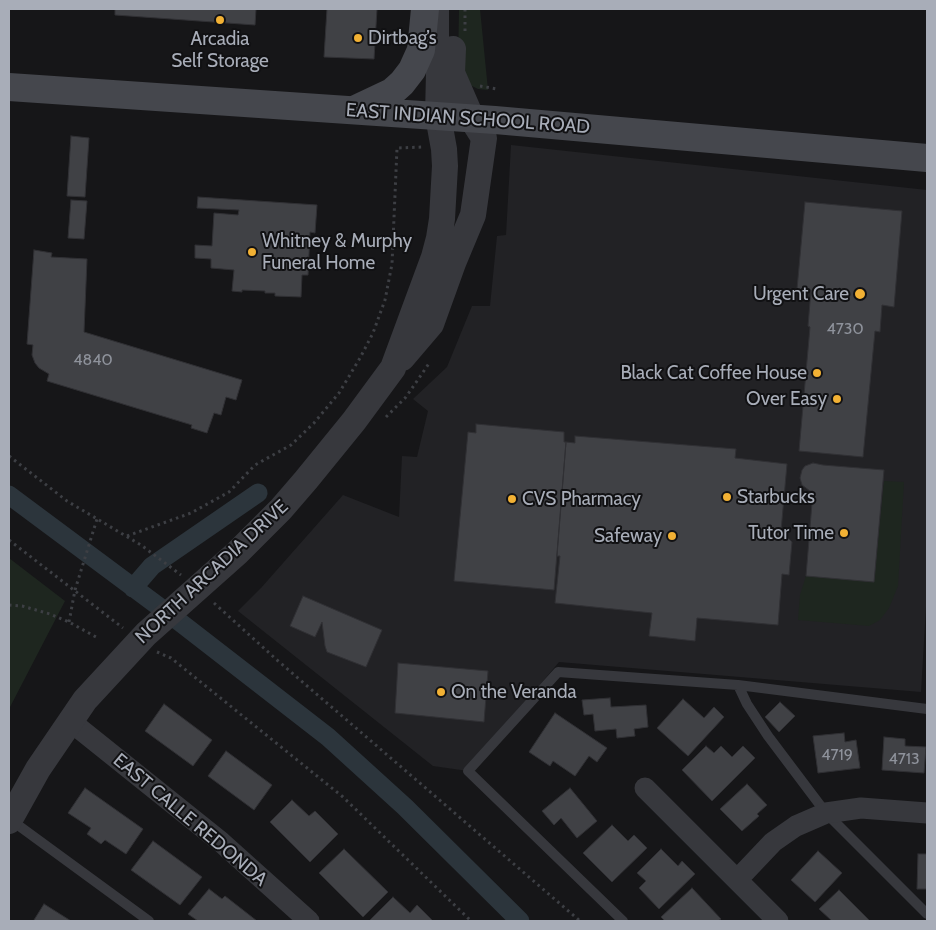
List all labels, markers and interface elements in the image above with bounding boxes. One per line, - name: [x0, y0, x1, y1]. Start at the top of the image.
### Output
- marker: Arcadia Self Storage: [214, 14, 226, 26]
- place label: Dirtbag’s: [368, 27, 437, 49]
- place label: Arcadia Self Storage: [171, 28, 269, 72]
- marker: Dirtbag’s: [352, 32, 364, 44]
- street label: EAST INDIAN SCHOOL ROAD: [345, 99, 591, 139]
- place label: Whitney & Murphy Funeral Home: [262, 230, 412, 274]
- marker: Whitney & Murphy Funeral Home: [246, 246, 258, 258]
- place label: Urgent Care: [753, 283, 849, 305]
- marker: Urgent Care: [853, 287, 867, 301]
- house number: 4730: [826, 319, 864, 339]
- house number: 4840: [73, 350, 113, 370]
- place label: Black Cat Coffee House: [620, 362, 807, 384]
- marker: Black Cat Coffee House: [811, 367, 823, 379]
- place label: Over Easy: [746, 388, 827, 410]
- marker: Over Easy: [831, 393, 843, 405]
- place label: Starbucks: [737, 486, 815, 508]
- place label: CVS Pharmacy: [522, 488, 641, 510]
- marker: Starbucks: [721, 491, 733, 503]
- marker: CVS Pharmacy: [506, 493, 518, 505]
- street label: NORTH ARCADIA DRIVE: [131, 495, 293, 649]
- place label: Tutor Time: [748, 522, 834, 544]
- place label: Safeway: [594, 525, 662, 547]
- marker: Tutor Time: [838, 527, 850, 539]
- marker: Safeway: [666, 530, 678, 542]
- place label: On the Veranda: [451, 681, 577, 703]
- marker: On the Veranda: [435, 686, 447, 698]
- house number: 4719: [821, 745, 853, 765]
- street label: EAST CALLE REDONDA: [108, 749, 272, 891]
- house number: 4713: [888, 749, 920, 769]

